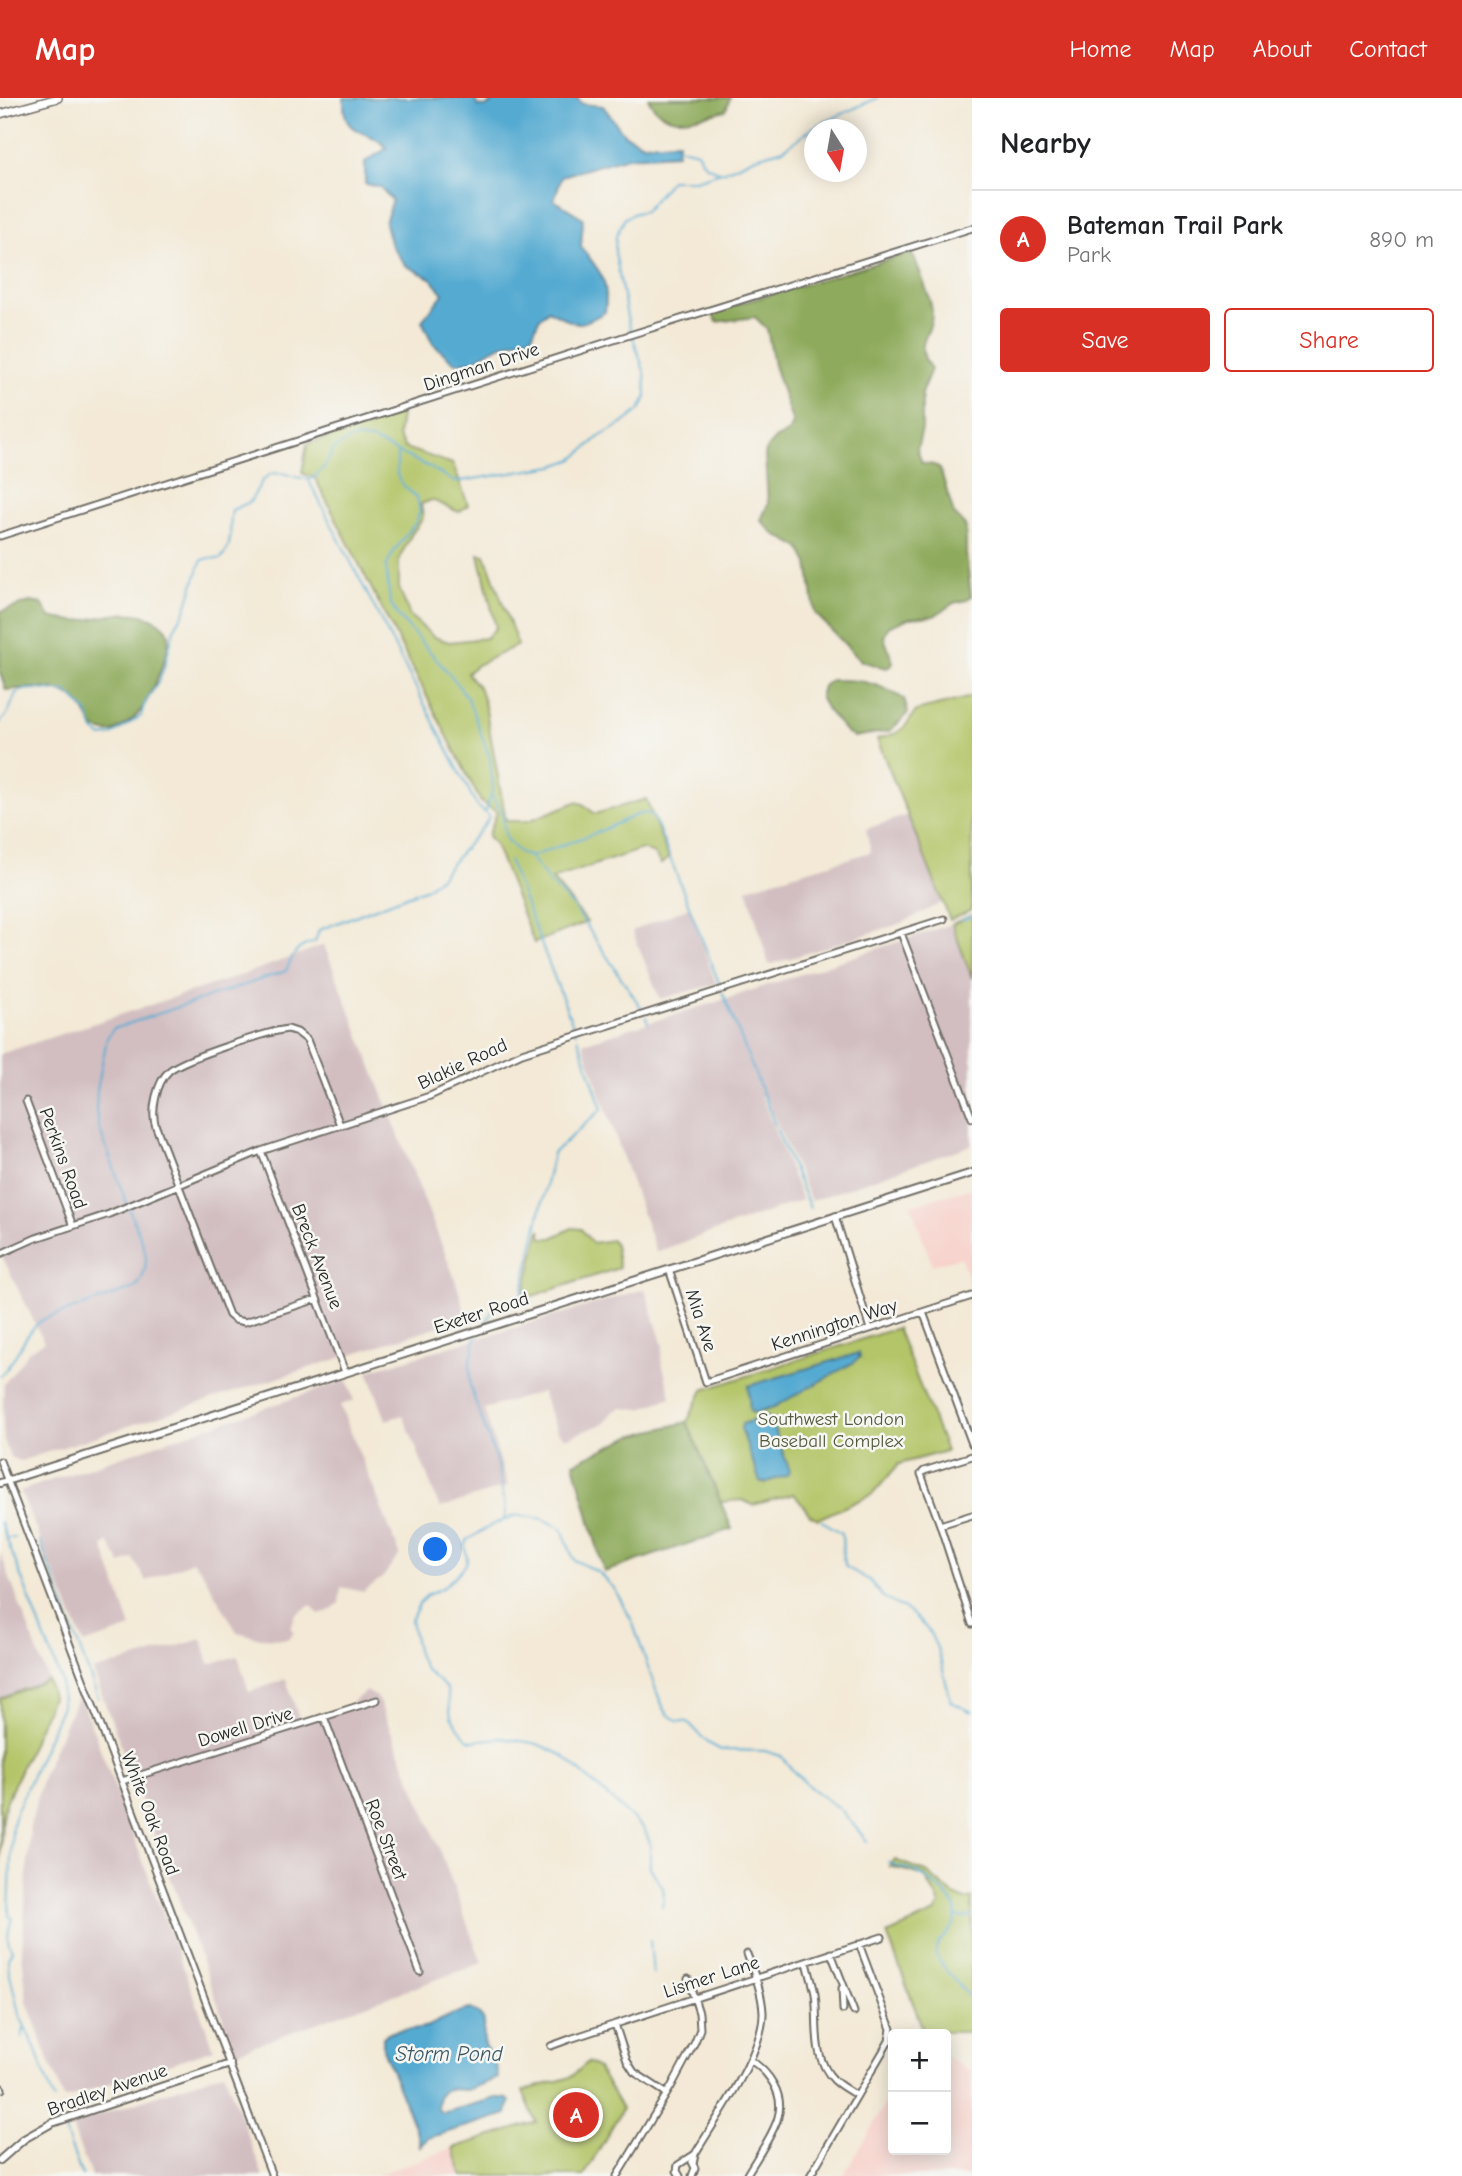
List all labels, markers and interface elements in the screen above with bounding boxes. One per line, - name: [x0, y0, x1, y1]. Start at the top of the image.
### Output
- text: Map: [35, 30, 96, 68]
- text: Home: [1070, 35, 1131, 63]
- text: Map: [1169, 35, 1215, 63]
- text: About: [1253, 35, 1311, 63]
- text: Contact: [1349, 35, 1427, 63]
- north arrow: [804, 119, 867, 182]
- text: Nearby: [1000, 126, 1091, 161]
- text: Bateman Trail Park: [1067, 211, 1283, 241]
- text: A: [1017, 226, 1029, 253]
- text: 890 m: [1369, 226, 1434, 253]
- text: Park: [1067, 241, 1111, 268]
- button: Save: [1000, 308, 1210, 372]
- button: Share: [1224, 308, 1434, 372]
- street label: Dingman Drive: [421, 338, 542, 396]
- street label: Blakie Road: [414, 1034, 511, 1094]
- street label: Perkins Road: [35, 1105, 92, 1212]
- street label: Breck Avenue: [287, 1201, 347, 1312]
- street label: Mia Ave: [681, 1286, 721, 1354]
- street label: Exeter Road: [431, 1287, 532, 1339]
- street label: Kennington Way: [768, 1294, 901, 1356]
- park label: Southwest London Baseball Complex: [758, 1408, 904, 1452]
- your location: [418, 1532, 452, 1566]
- street label: Dowell Drive: [195, 1702, 295, 1752]
- street label: White Oak Road: [116, 1749, 184, 1878]
- street label: Roe Street: [361, 1796, 412, 1883]
- street label: Lismer Lane: [660, 1951, 762, 2003]
- map controls: [888, 2029, 951, 2155]
- button: +: [888, 2029, 951, 2092]
- water label: Storm Pond: [395, 2042, 503, 2066]
- street label: Bradley Avenue: [45, 2059, 170, 2121]
- pin: A: [553, 2089, 599, 2141]
- button: −: [888, 2092, 951, 2155]

